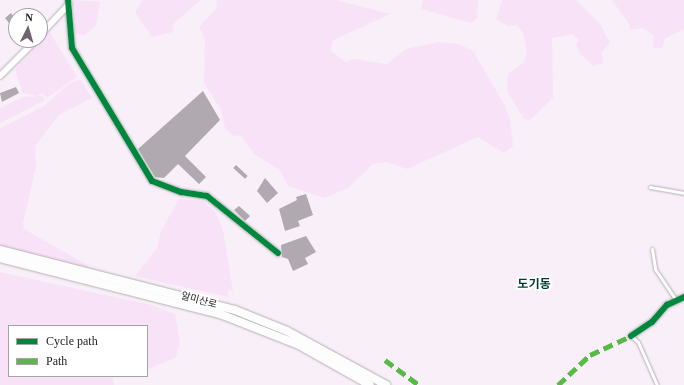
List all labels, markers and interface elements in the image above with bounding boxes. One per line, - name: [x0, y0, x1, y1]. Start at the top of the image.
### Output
- north arrow: [8, 8, 48, 48]
- text: N: [24, 11, 33, 23]
- district label: 도기동: [517, 278, 551, 292]
- street label: 알미산로: [180, 289, 218, 311]
- legend: [8, 325, 148, 377]
- text: Cycle path: [46, 334, 98, 348]
- text: Path: [46, 354, 67, 368]

